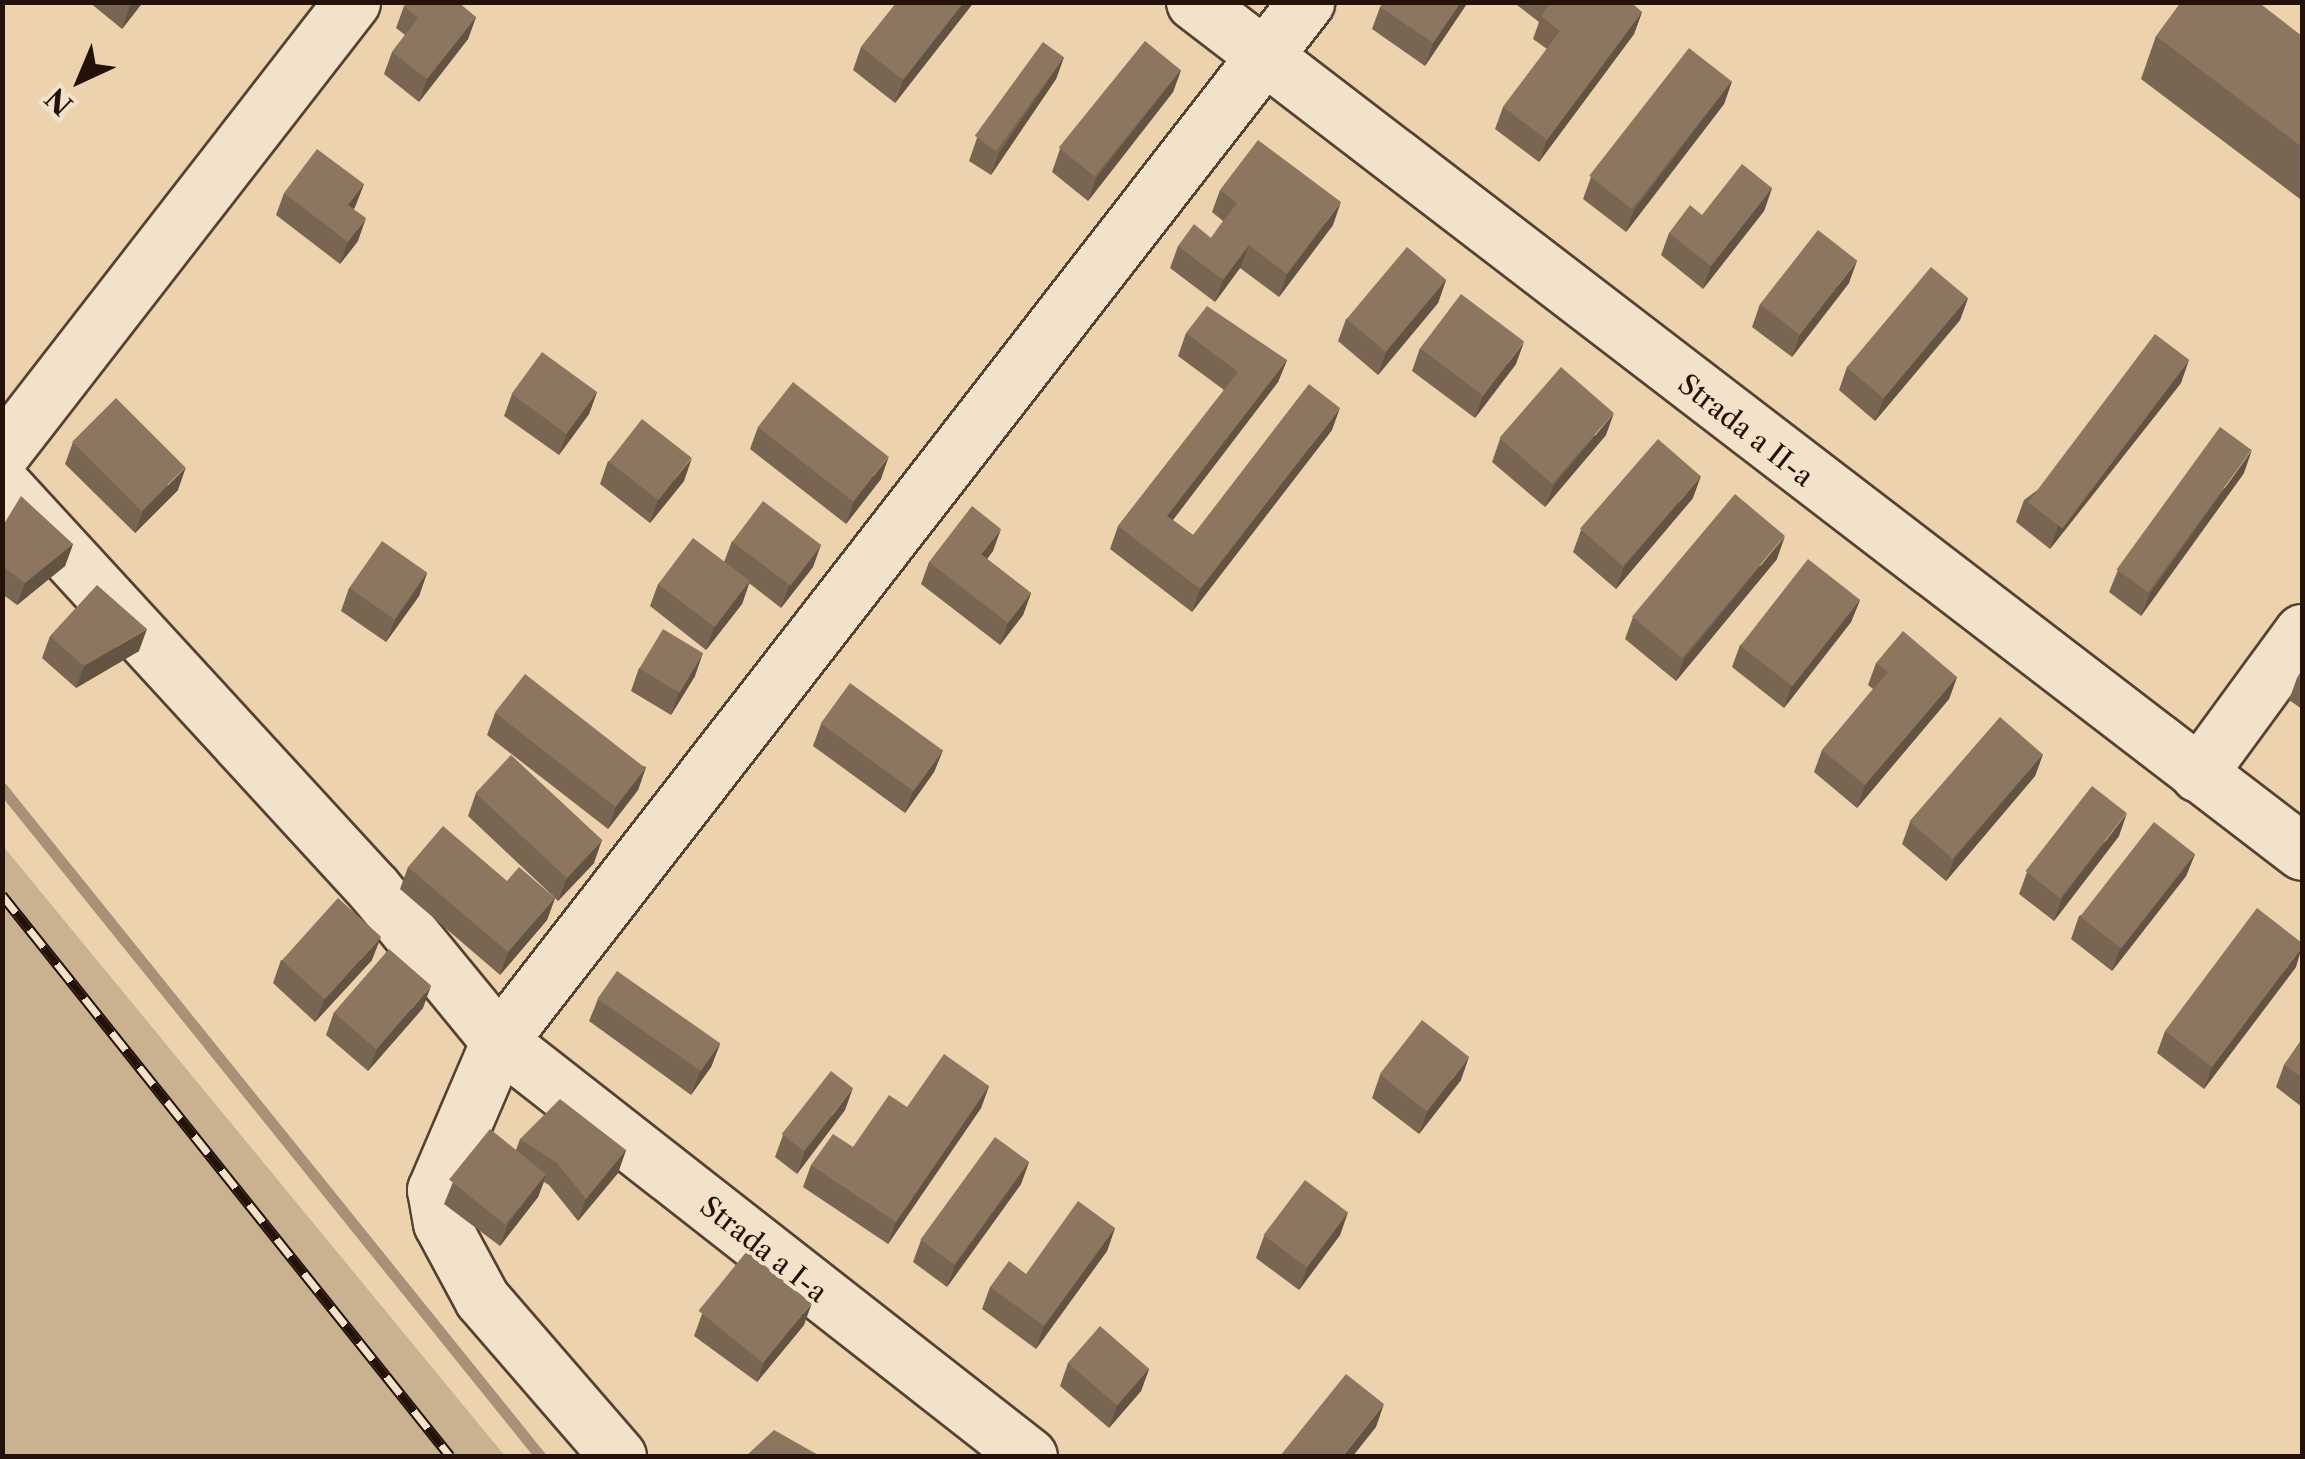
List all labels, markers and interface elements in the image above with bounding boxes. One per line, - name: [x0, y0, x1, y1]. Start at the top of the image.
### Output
- north arrow: [30, 30, 130, 130]
- text: N: [39, 81, 80, 122]
- street label: Strada a II-a: [1671, 367, 1821, 493]
- street label: Strada a I-a: [694, 1189, 834, 1309]

